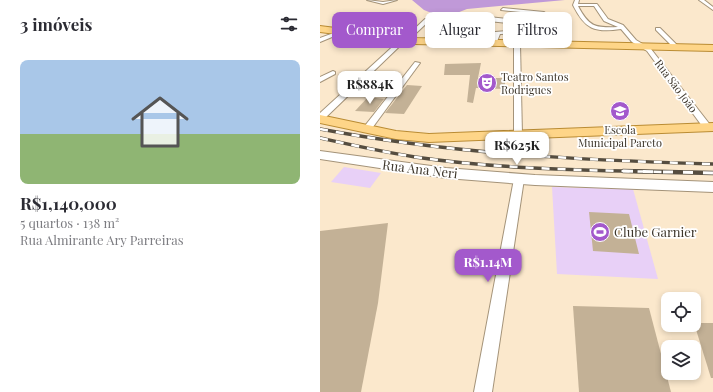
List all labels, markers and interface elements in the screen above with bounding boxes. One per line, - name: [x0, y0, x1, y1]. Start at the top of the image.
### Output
- chip: Comprar: [332, 12, 417, 48]
- chip: Alugar: [425, 12, 495, 48]
- chip: Filtros: [503, 12, 572, 48]
- text: 3 imóveis: [20, 13, 92, 35]
- icon: filters: [278, 13, 300, 35]
- street label: Rua São João: [652, 56, 701, 115]
- place label: Teatro Santos Rodrigues: [501, 69, 569, 97]
- pin: R$884K: [337, 71, 403, 105]
- theatre icon: Teatro Santos Rodrigues: [476, 72, 498, 94]
- text: R$884K: [346, 75, 394, 92]
- icon: home: [124, 86, 196, 158]
- school or university icon: Escola Municipal Pareto: [609, 100, 631, 122]
- place label: Escola Municipal Pareto: [578, 122, 662, 150]
- pin: R$625K: [484, 132, 550, 166]
- text: R$625K: [494, 136, 540, 153]
- street label: Rua Ana Neri: [381, 155, 459, 182]
- text: R$1,140,000: [20, 192, 117, 214]
- text: 5 quartos · 138 m²: [20, 214, 119, 231]
- sports icon: Clube Garnier: [589, 221, 611, 243]
- place label: Clube Garnier: [614, 223, 697, 240]
- text: Rua Almirante Ary Parreiras: [20, 231, 184, 248]
- pin: R$1.14M: [451, 249, 525, 283]
- text: R$1.14M: [464, 253, 512, 270]
- map controls: [661, 292, 701, 380]
- button: locate: [661, 292, 701, 332]
- button: layers: [661, 340, 701, 380]

